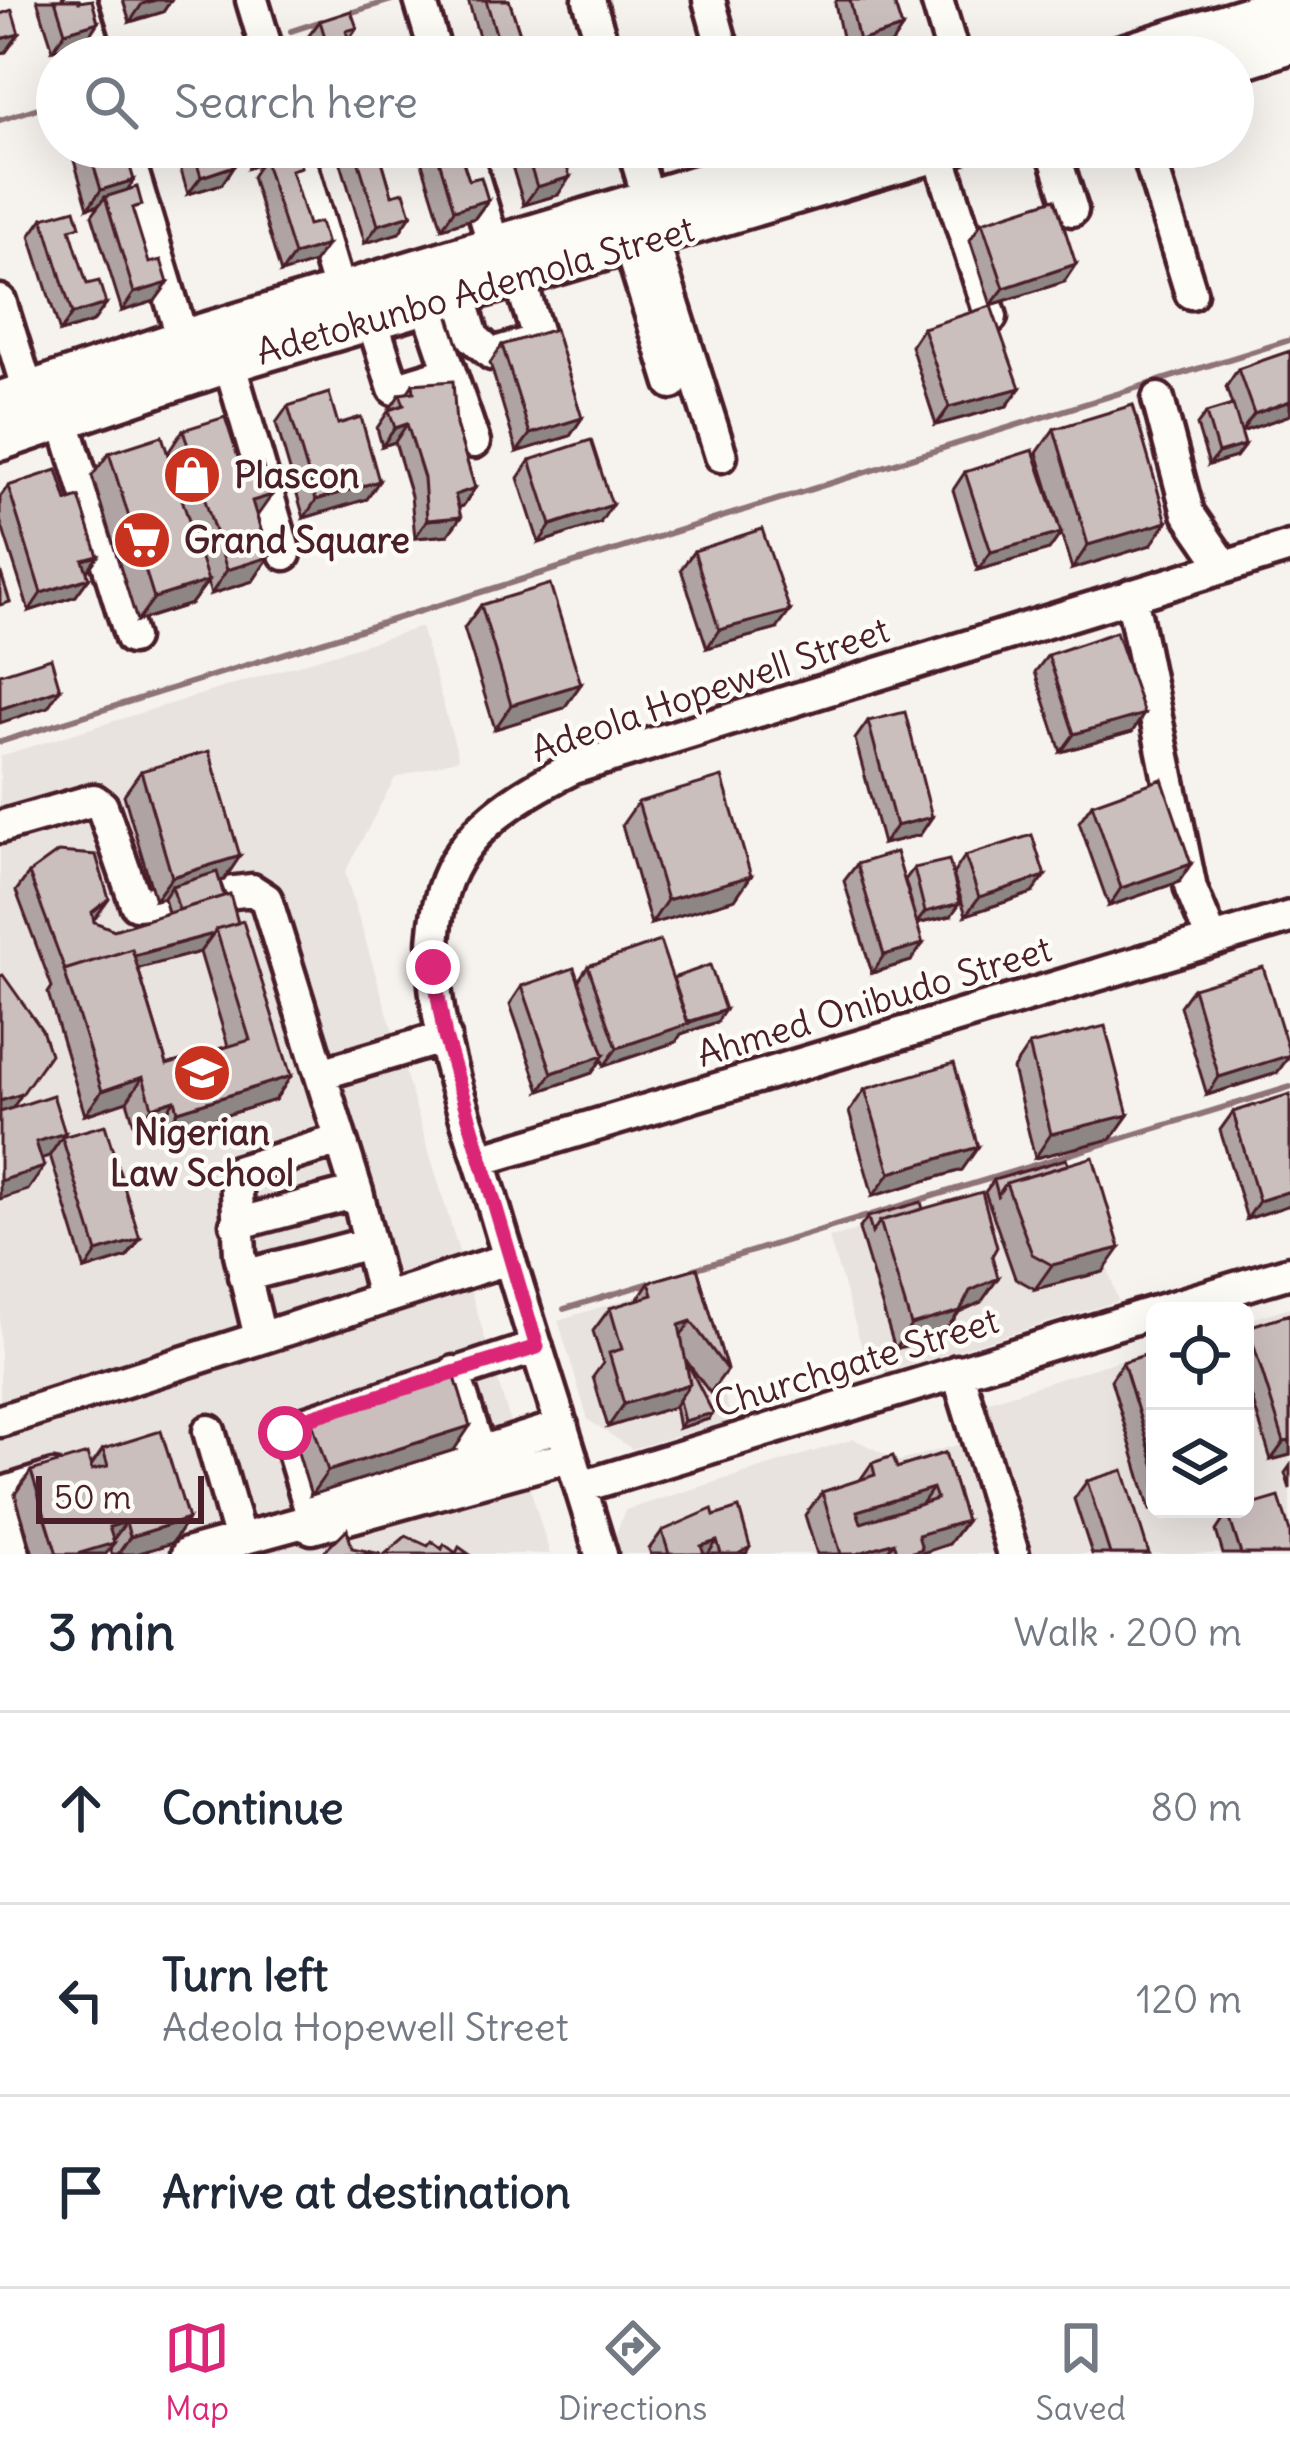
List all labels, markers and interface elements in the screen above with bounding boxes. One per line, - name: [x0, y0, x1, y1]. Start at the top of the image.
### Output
- search box: [36, 36, 1254, 168]
- icon: search: [78, 69, 144, 135]
- text: Search here: [174, 74, 418, 130]
- street label: Adetokunbo Ademola Street: [251, 206, 699, 375]
- shop icon: Plascon: [161, 444, 223, 506]
- place label: Plascon: [234, 453, 360, 498]
- supermarket icon: Grand Square: [111, 509, 173, 571]
- place label: Grand Square: [184, 518, 410, 563]
- street label: Adeola Hopewell Street: [525, 607, 895, 772]
- street label: Ahmed Onibudo Street: [692, 926, 1057, 1077]
- route end: [406, 940, 460, 994]
- school or university icon: Nigerian Law School: [171, 1042, 233, 1104]
- place label: Nigerian Law School: [110, 1110, 294, 1196]
- street label: Churchgate Street: [708, 1298, 1004, 1427]
- map controls: [1146, 1302, 1254, 1518]
- button: locate: [1146, 1302, 1254, 1410]
- route start: [258, 1406, 312, 1460]
- button: layers: [1146, 1410, 1254, 1518]
- scale bar: [36, 1470, 204, 1523]
- text: 50 m: [54, 1476, 131, 1518]
- text: 3 min: [48, 1600, 175, 1664]
- text: Walk · 200 m: [1014, 1608, 1242, 1657]
- icon: ahead: [48, 1775, 114, 1841]
- text: Continue: [162, 1780, 344, 1836]
- text: 80 m: [1150, 1783, 1242, 1832]
- text: Turn left: [162, 1947, 328, 2003]
- icon: left: [48, 1967, 114, 2033]
- text: 120 m: [1136, 1975, 1242, 2024]
- text: Adeola Hopewell Street: [162, 2003, 569, 2052]
- icon: arrive: [48, 2159, 114, 2225]
- text: Arrive at destination: [162, 2164, 571, 2220]
- tab: Map: [164, 2315, 230, 2429]
- tab: Directions: [558, 2315, 707, 2429]
- tab: Saved: [1036, 2315, 1126, 2429]

